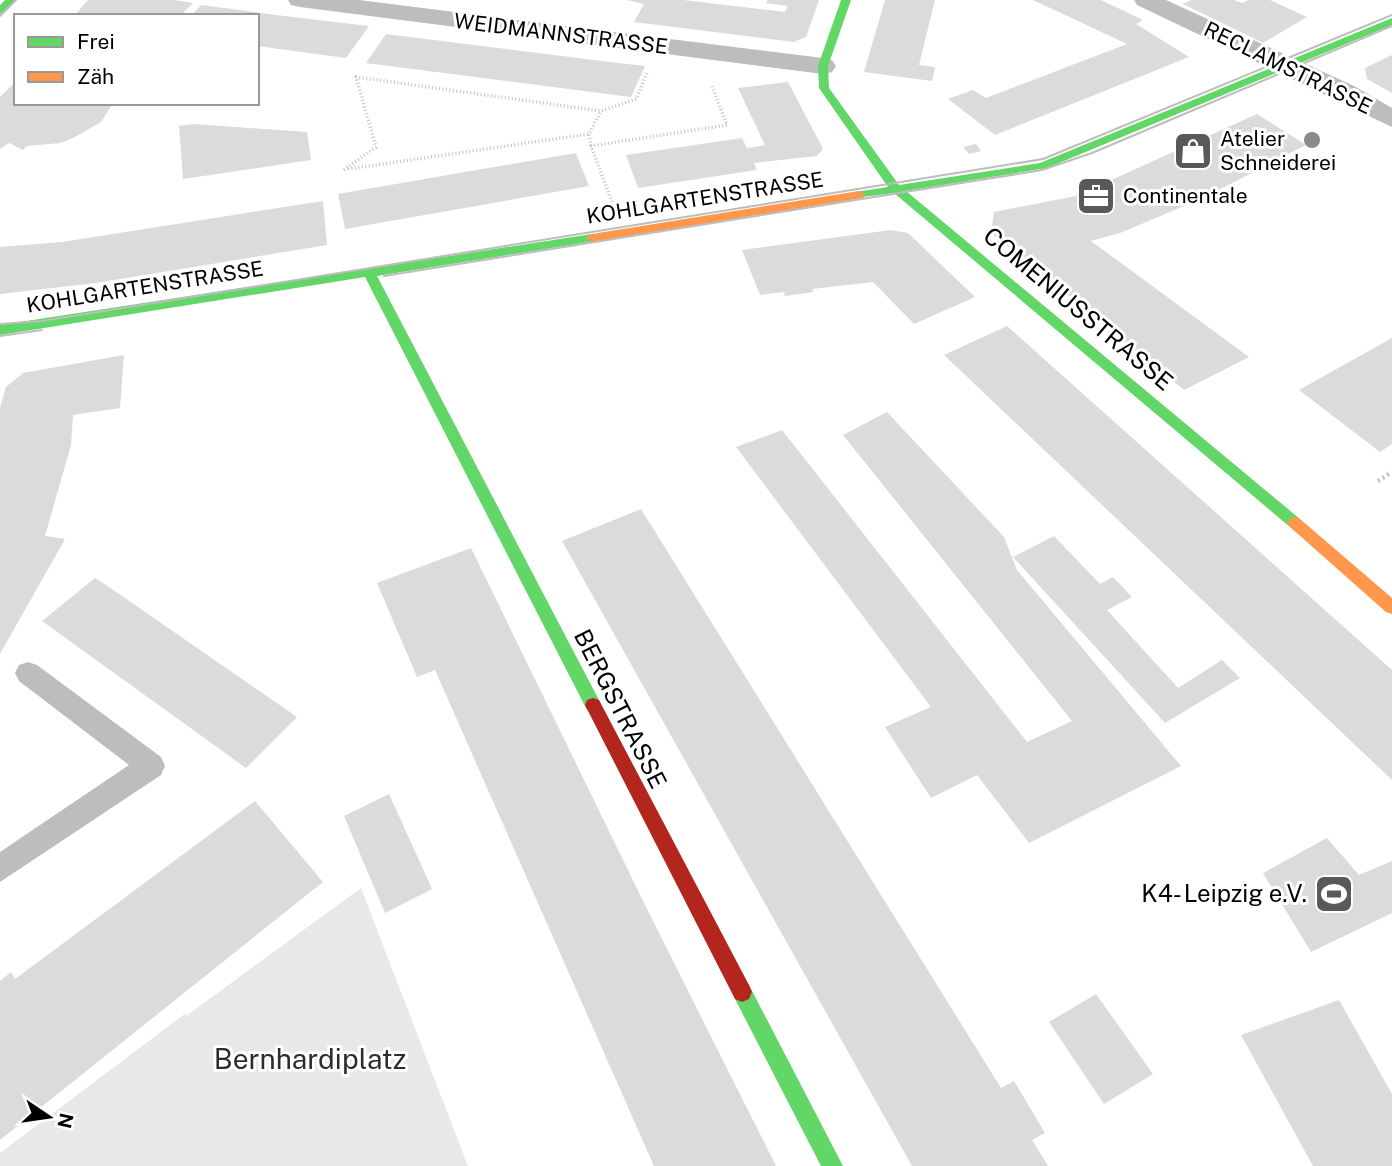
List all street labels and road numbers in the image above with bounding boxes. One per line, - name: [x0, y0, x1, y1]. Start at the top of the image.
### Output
- street label: WEIDMANNSTRASSE: [453, 8, 669, 59]
- street label: RECLAMSTRASSE: [1200, 16, 1376, 119]
- street label: KOHLGARTENSTRASSE: [585, 166, 825, 229]
- street label: COMENIUSSTRASSE: [978, 221, 1179, 396]
- street label: KOHLGARTENSTRASSE: [25, 255, 265, 318]
- street label: BERGSTRASSE: [569, 624, 673, 793]

